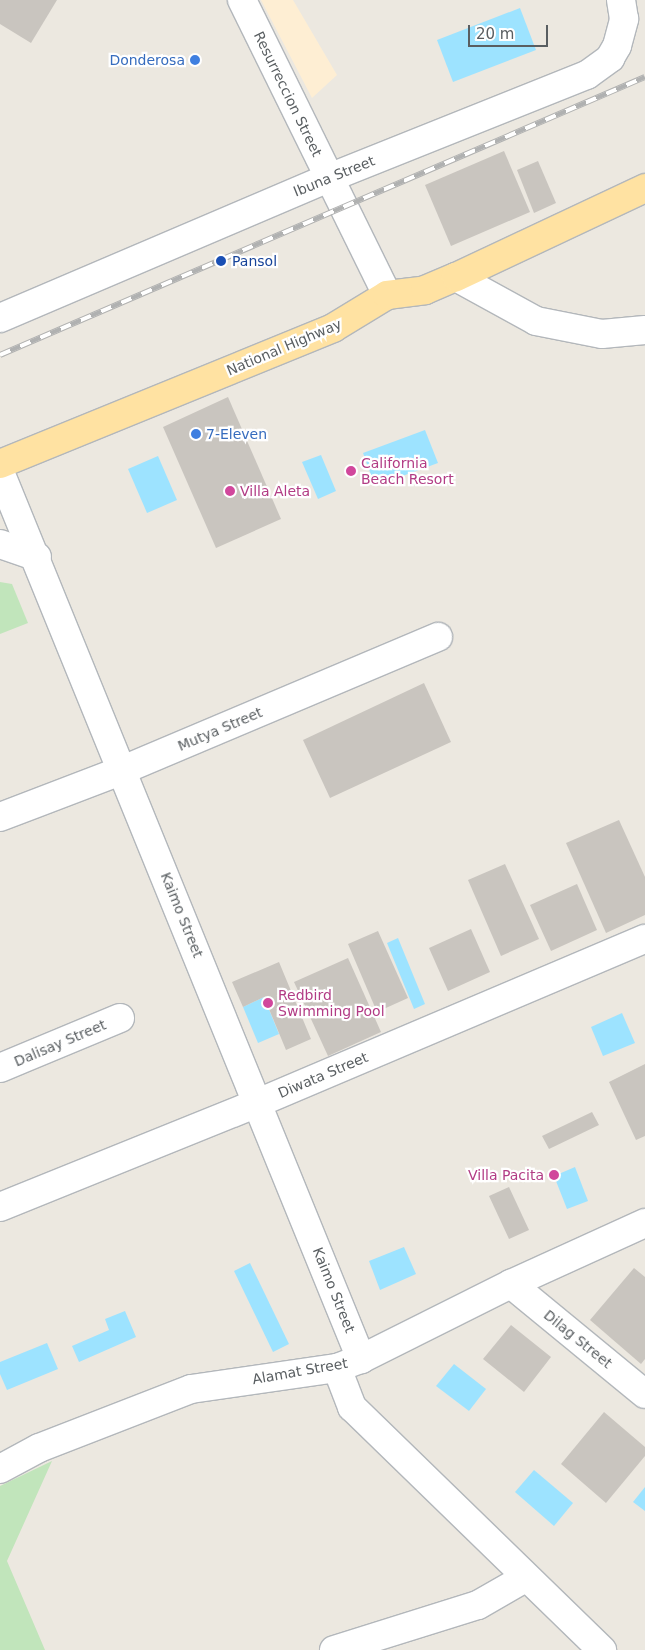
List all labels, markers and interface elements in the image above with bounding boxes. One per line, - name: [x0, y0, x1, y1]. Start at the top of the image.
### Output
- scale bar: [470, 15, 550, 47]
- text: 20 m: [476, 25, 514, 43]
- street label: Resurreccion Street: [250, 29, 326, 159]
- place label: Donderosa: [109, 52, 185, 68]
- marker: Donderosa: [189, 54, 201, 66]
- street label: Ibuna Street: [291, 152, 377, 200]
- place label: Pansol: [232, 253, 277, 269]
- marker: Pansol: [214, 254, 228, 268]
- street label: National Highway: [224, 315, 344, 379]
- place label: 7-Eleven: [206, 426, 267, 442]
- marker: 7-Eleven: [190, 428, 202, 440]
- place label: California Beach Resort: [361, 455, 454, 488]
- marker: California Beach Resort: [345, 465, 357, 477]
- place label: Villa Aleta: [240, 483, 310, 499]
- marker: Villa Aleta: [224, 485, 236, 497]
- street label: Mutya Street: [175, 704, 265, 754]
- street label: Kaimo Street: [157, 870, 207, 960]
- place label: Redbird Swimming Pool: [278, 987, 385, 1020]
- marker: Redbird Swimming Pool: [262, 997, 274, 1009]
- street label: Dalisay Street: [11, 1016, 109, 1070]
- street label: Diwata Street: [276, 1049, 370, 1101]
- place label: Villa Pacita: [468, 1167, 544, 1183]
- marker: Villa Pacita: [548, 1169, 560, 1181]
- street label: Kaimo Street: [309, 1245, 359, 1335]
- street label: Dilag Street: [540, 1306, 616, 1372]
- street label: Alamat Street: [251, 1354, 349, 1388]

